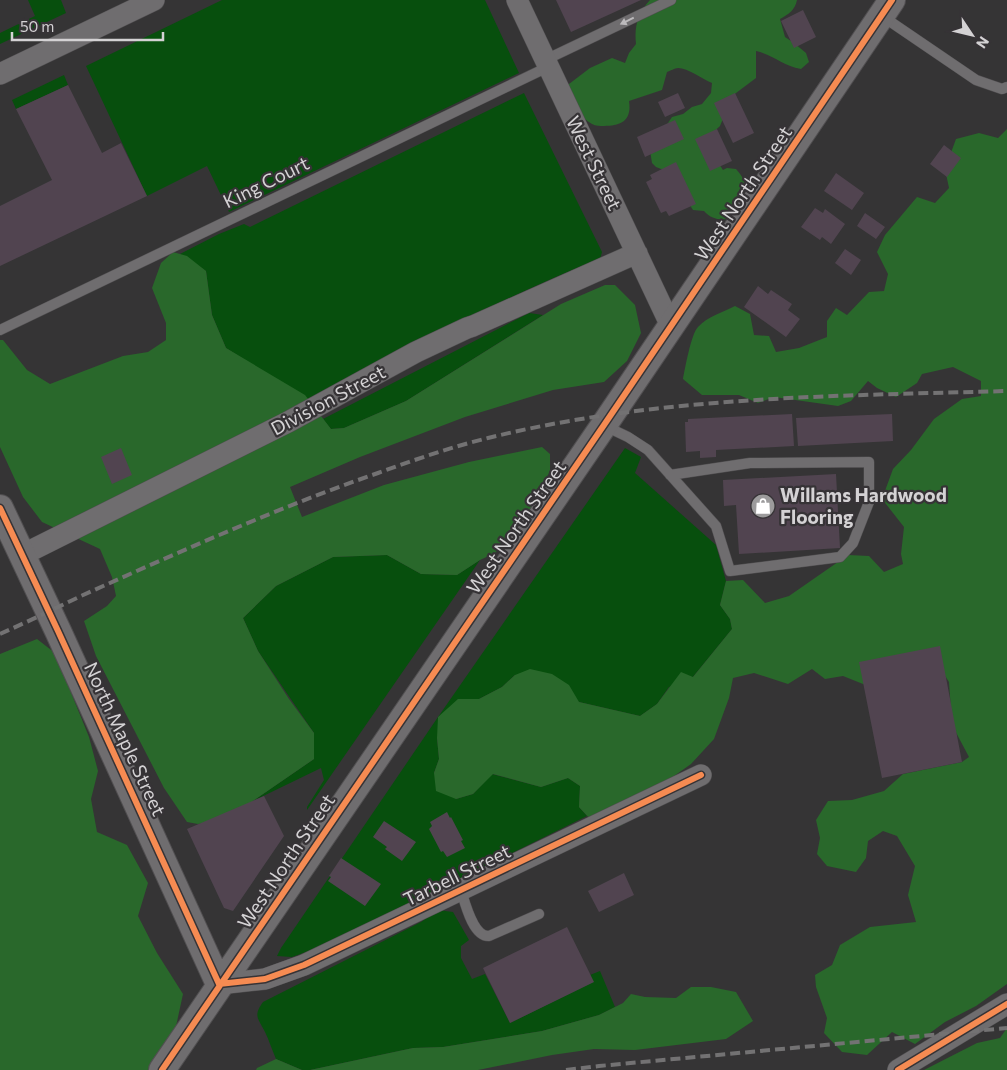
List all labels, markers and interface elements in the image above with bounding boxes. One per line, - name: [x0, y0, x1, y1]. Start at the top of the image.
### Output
- scale bar: [12, 10, 164, 42]
- north arrow: [947, 10, 997, 60]
- text: 50 m: [20, 17, 54, 35]
- one-way arrow: [620, 18, 634, 26]
- text: N: [973, 34, 993, 52]
- street label: West Street: [562, 112, 627, 214]
- street label: West North Street: [689, 121, 796, 264]
- street label: King Court: [219, 151, 313, 212]
- street label: Division Street: [266, 360, 389, 439]
- street label: West North Street: [461, 455, 570, 598]
- place label: Willams Hardwood Flooring: [780, 483, 947, 528]
- shop icon: Willams Hardwood Flooring: [750, 493, 776, 519]
- street label: North Maple Street: [80, 658, 171, 819]
- street label: West North Street: [232, 789, 339, 932]
- street label: Tarbell Street: [399, 839, 514, 910]

